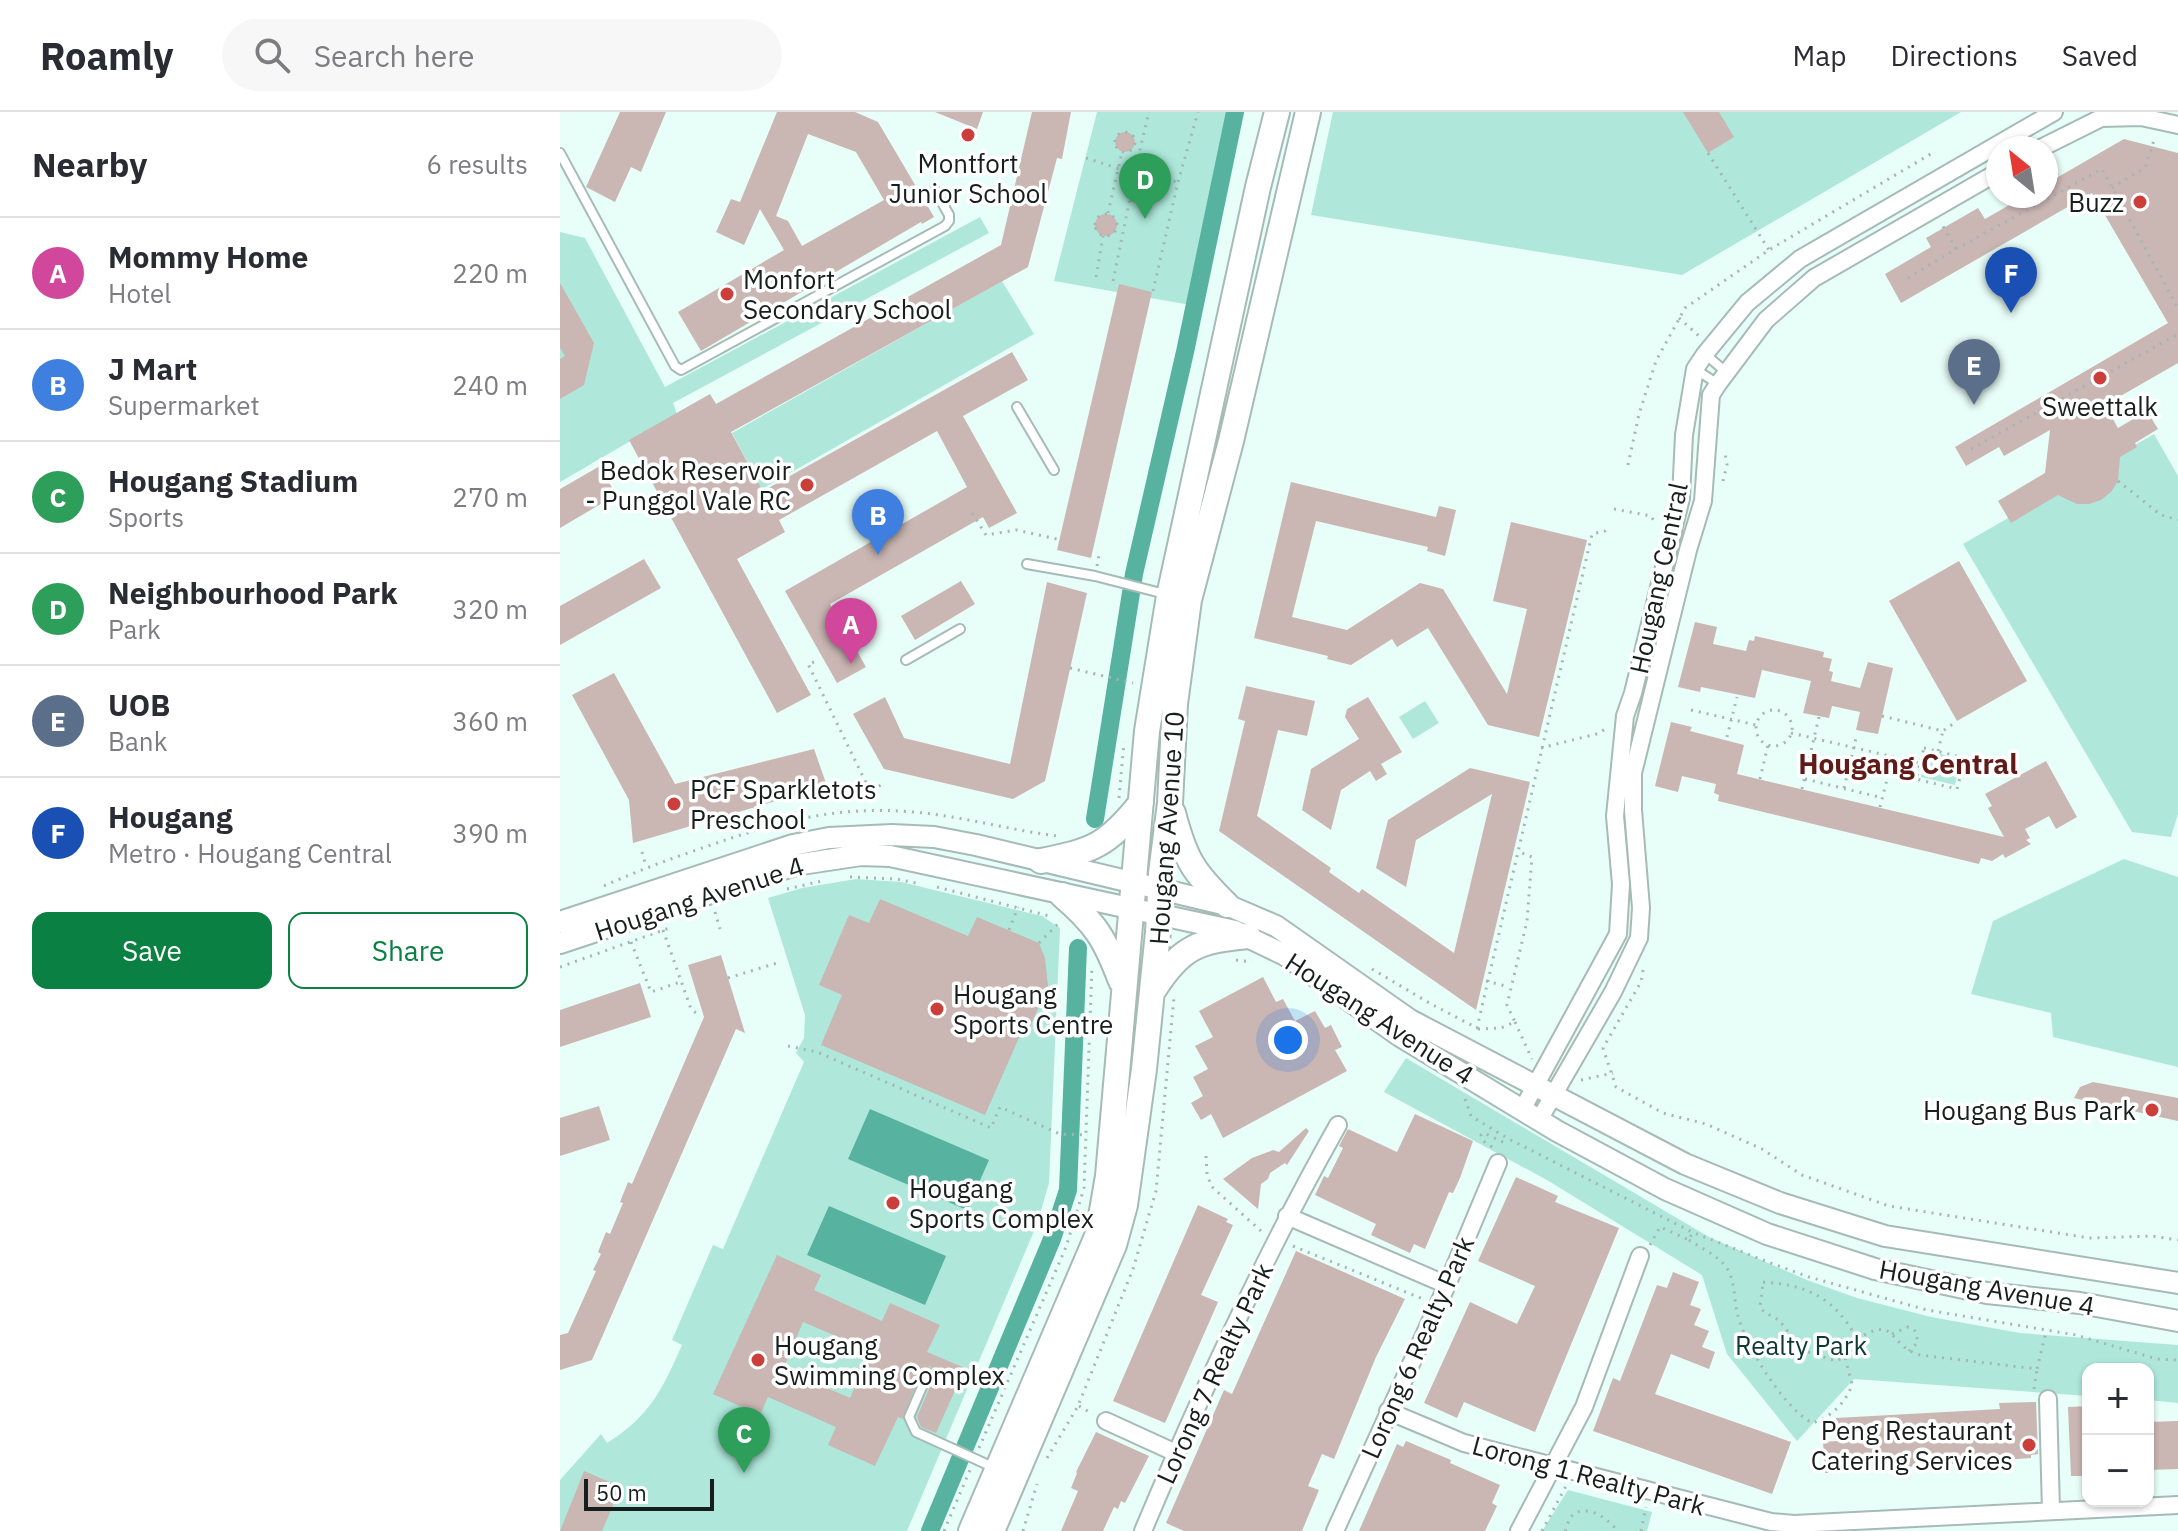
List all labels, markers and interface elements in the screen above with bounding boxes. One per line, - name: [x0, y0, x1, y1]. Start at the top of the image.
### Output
- search box: [222, 19, 782, 91]
- text: Roamly: [40, 31, 174, 80]
- icon: search: [250, 33, 294, 77]
- text: Search here: [314, 36, 475, 75]
- text: Map: [1792, 37, 1846, 74]
- text: Directions: [1890, 37, 2018, 74]
- text: Saved: [2062, 37, 2138, 74]
- marker: Montfort Junior School: [959, 126, 977, 144]
- north arrow: [1986, 136, 2058, 208]
- text: Nearby: [32, 142, 147, 186]
- place label: Montfort Junior School: [889, 146, 1047, 210]
- text: 6 results: [426, 147, 528, 181]
- pin: D: [1119, 153, 1171, 219]
- place label: Buzz: [2068, 185, 2124, 219]
- marker: Buzz: [2131, 193, 2149, 211]
- text: Mommy Home: [108, 237, 308, 276]
- pin: F: [1985, 247, 2037, 313]
- text: A: [49, 256, 67, 290]
- text: 220 m: [452, 256, 528, 290]
- place label: Monfort Secondary School: [743, 262, 952, 326]
- text: Hotel: [108, 276, 171, 310]
- marker: Monfort Secondary School: [718, 285, 736, 303]
- pin: E: [1948, 339, 2000, 405]
- text: J Mart: [108, 349, 197, 388]
- text: B: [49, 368, 67, 402]
- text: 240 m: [452, 368, 528, 402]
- marker: Sweettalk: [2091, 369, 2109, 387]
- text: Supermarket: [108, 388, 260, 422]
- place label: Sweettalk: [2042, 389, 2158, 423]
- place label: Bedok Reservoir - Punggol Vale RC: [585, 453, 791, 517]
- text: Hougang Stadium: [108, 461, 358, 500]
- marker: Bedok Reservoir - Punggol Vale RC: [798, 476, 816, 494]
- street label: Hougang Central: [1621, 479, 1695, 677]
- text: C: [50, 480, 66, 514]
- text: 270 m: [452, 480, 528, 514]
- pin: B: [852, 489, 904, 555]
- text: Sports: [108, 500, 184, 534]
- text: Neighbourhood Park: [108, 573, 398, 612]
- text: D: [49, 592, 67, 626]
- text: 320 m: [452, 592, 528, 626]
- pin: A: [825, 598, 877, 664]
- text: Park: [108, 612, 161, 646]
- text: UOB: [108, 685, 170, 724]
- text: E: [50, 704, 66, 738]
- text: 360 m: [452, 704, 528, 738]
- street label: Hougang Avenue 10: [1141, 710, 1191, 946]
- text: Bank: [108, 724, 167, 758]
- district label: Hougang Central: [1798, 745, 2018, 782]
- place label: PCF Sparkletots Preschool: [690, 772, 877, 836]
- marker: PCF Sparkletots Preschool: [665, 795, 683, 813]
- text: Hougang: [108, 797, 233, 836]
- text: F: [50, 816, 66, 850]
- text: 390 m: [452, 816, 528, 850]
- text: Metro · Hougang Central: [108, 836, 392, 870]
- street label: Hougang Avenue 4: [590, 848, 808, 948]
- button: Save: [32, 912, 272, 989]
- button: Share: [288, 912, 528, 989]
- street label: Hougang Avenue 4: [1279, 944, 1481, 1092]
- place label: Hougang Sports Centre: [953, 977, 1113, 1041]
- marker: Hougang Sports Centre: [928, 1000, 946, 1018]
- your location: [1268, 1020, 1308, 1060]
- place label: Hougang Bus Park: [1923, 1093, 2136, 1127]
- marker: Hougang Bus Park: [2143, 1101, 2161, 1119]
- place label: Hougang Sports Complex: [909, 1171, 1094, 1235]
- marker: Hougang Sports Complex: [884, 1194, 902, 1212]
- street label: Lorong 6 Realty Park: [1353, 1230, 1481, 1463]
- street label: Hougang Avenue 4: [1876, 1251, 2098, 1323]
- street label: Lorong 7 Realty Park: [1148, 1257, 1280, 1489]
- place label: Hougang Swimming Complex: [774, 1328, 1005, 1392]
- park label: Realty Park: [1735, 1328, 1867, 1362]
- marker: Hougang Swimming Complex: [749, 1351, 767, 1369]
- map controls: [2082, 1363, 2154, 1507]
- button: +: [2082, 1363, 2154, 1435]
- pin: C: [718, 1407, 770, 1473]
- place label: Peng Restaurant Catering Services: [1811, 1413, 2013, 1477]
- street label: Lorong 1 Realty Park: [1469, 1428, 1710, 1523]
- button: −: [2082, 1435, 2154, 1507]
- marker: Peng Restaurant Catering Services: [2020, 1436, 2038, 1454]
- scale bar: [584, 1475, 714, 1511]
- text: 50 m: [596, 1478, 647, 1507]

